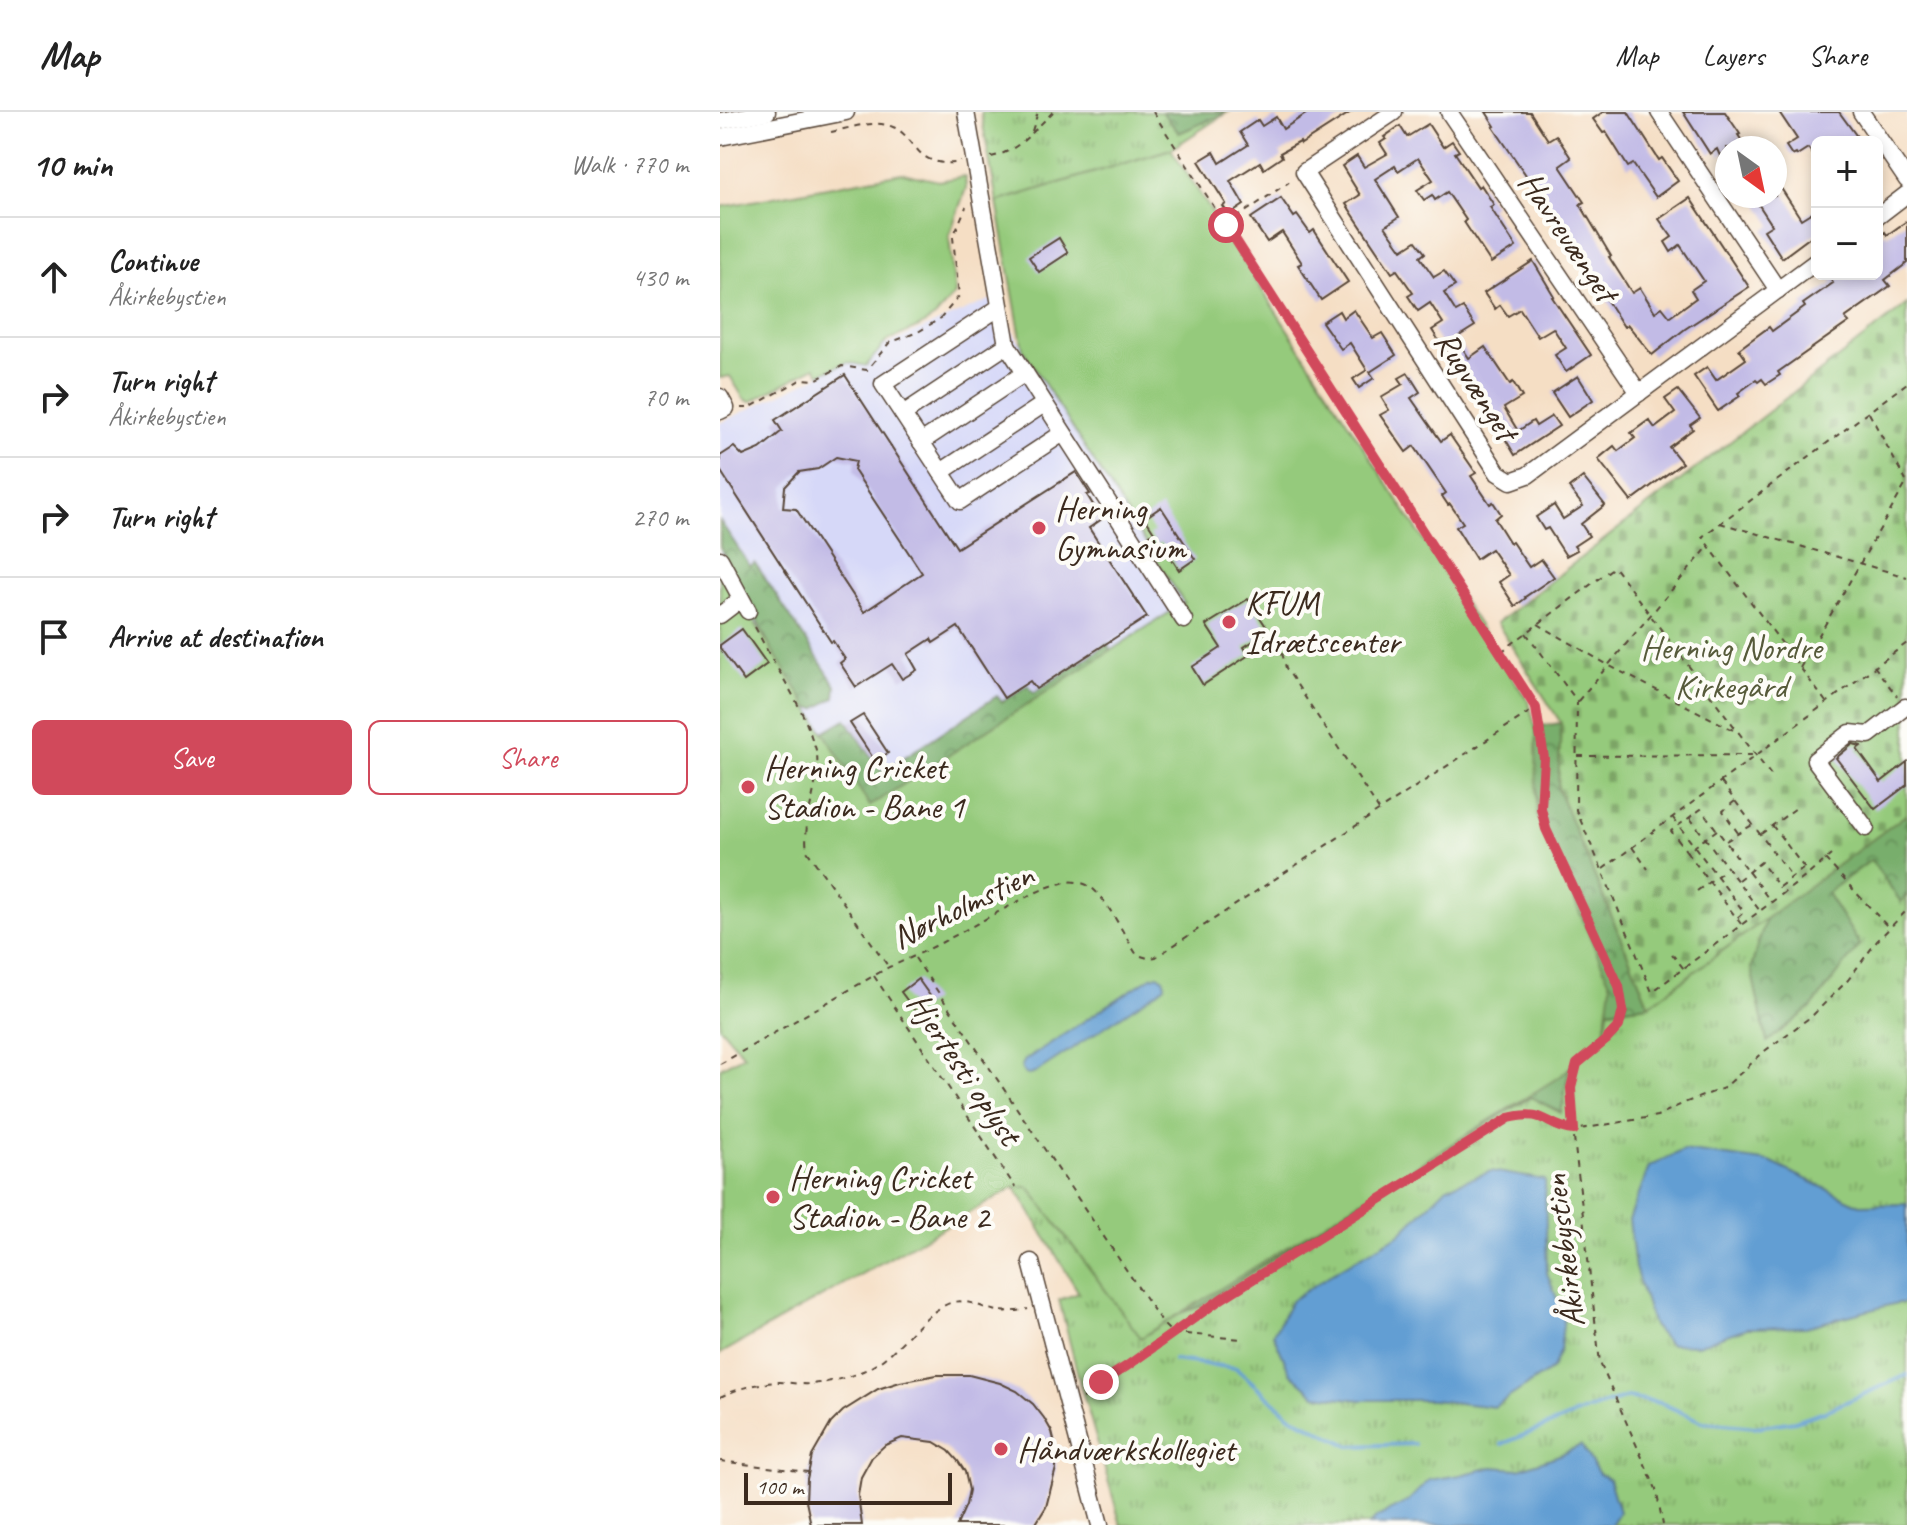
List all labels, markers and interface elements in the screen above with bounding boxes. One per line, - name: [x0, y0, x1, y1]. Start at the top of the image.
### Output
- text: Map: [40, 32, 99, 79]
- text: Map: [1616, 38, 1659, 73]
- text: Layers: [1703, 38, 1764, 73]
- text: Share: [1808, 38, 1867, 73]
- north arrow: [1715, 136, 1787, 208]
- map controls: [1811, 136, 1883, 280]
- button: +: [1811, 136, 1883, 208]
- text: 10 min: [32, 143, 112, 186]
- text: Walk · 770 m: [571, 148, 688, 181]
- street label: Havrevænget: [1509, 163, 1631, 314]
- route start: [1208, 207, 1244, 243]
- button: −: [1811, 208, 1883, 280]
- text: Continue: [108, 242, 198, 280]
- icon: ahead: [32, 255, 76, 299]
- text: 430 m: [632, 261, 688, 294]
- text: Åkirkebystien: [108, 280, 226, 313]
- street label: Rugvænget: [1425, 322, 1531, 452]
- text: Turn right: [108, 362, 213, 400]
- icon: right: [32, 375, 76, 419]
- text: 70 m: [644, 381, 688, 414]
- text: Åkirkebystien: [108, 400, 226, 433]
- place label: Herning Gymnasium: [1055, 487, 1188, 569]
- icon: right: [32, 495, 76, 539]
- text: Turn right: [108, 498, 213, 536]
- text: 270 m: [632, 501, 688, 534]
- marker: Herning Gymnasium: [1030, 519, 1048, 537]
- place label: KFUM Idrætscenter: [1245, 581, 1403, 663]
- marker: KFUM Idrætscenter: [1220, 613, 1238, 631]
- icon: arrive: [32, 615, 76, 659]
- text: Arrive at destination: [108, 618, 323, 656]
- park label: Herning Nordre Kirkegård: [1641, 626, 1824, 708]
- button: Save: [32, 720, 352, 795]
- button: Share: [368, 720, 688, 795]
- place label: Herning Cricket Stadion - Bane 1: [764, 746, 966, 828]
- marker: Herning Cricket Stadion - Bane 1: [739, 778, 757, 796]
- street label: Nørholmstien: [884, 852, 1042, 958]
- street label: Hjertesti oplyst: [898, 984, 1033, 1156]
- place label: Herning Cricket Stadion - Bane 2: [789, 1156, 992, 1238]
- street label: Åkirkebystien: [1533, 1171, 1594, 1330]
- marker: Herning Cricket Stadion - Bane 2: [764, 1188, 782, 1206]
- route end: [1083, 1364, 1119, 1400]
- place label: Håndværkskollegiet: [1017, 1428, 1238, 1471]
- marker: Håndværkskollegiet: [992, 1440, 1010, 1458]
- scale bar: [744, 1469, 952, 1505]
- text: 100 m: [756, 1473, 803, 1501]

